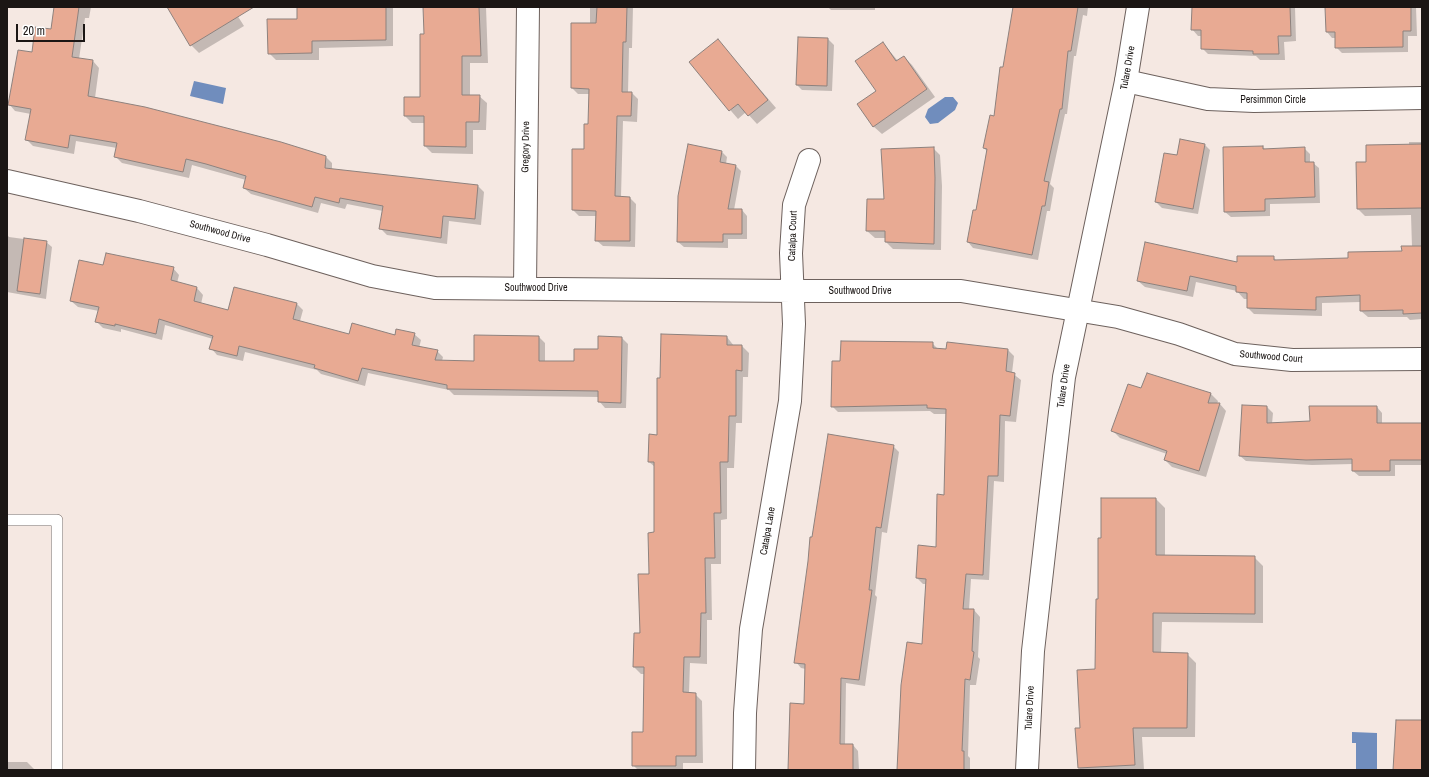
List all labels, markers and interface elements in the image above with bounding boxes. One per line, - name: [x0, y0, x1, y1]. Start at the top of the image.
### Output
- scale bar: [18, 16, 87, 42]
- text: 20 m: [23, 23, 45, 39]
- street label: Tulare Drive: [1118, 45, 1138, 91]
- street label: Persimmon Circle: [1240, 94, 1306, 106]
- street label: Gregory Drive: [520, 121, 532, 173]
- street label: Catalpa Court: [786, 211, 800, 261]
- street label: Southwood Drive: [188, 218, 252, 246]
- street label: Southwood Drive: [505, 282, 567, 294]
- street label: Southwood Drive: [829, 285, 891, 297]
- street label: Southwood Court: [1239, 348, 1303, 366]
- street label: Tulare Drive: [1055, 363, 1073, 409]
- street label: Catalpa Lane: [758, 506, 778, 556]
- street label: Tulare Drive: [1023, 686, 1037, 730]

